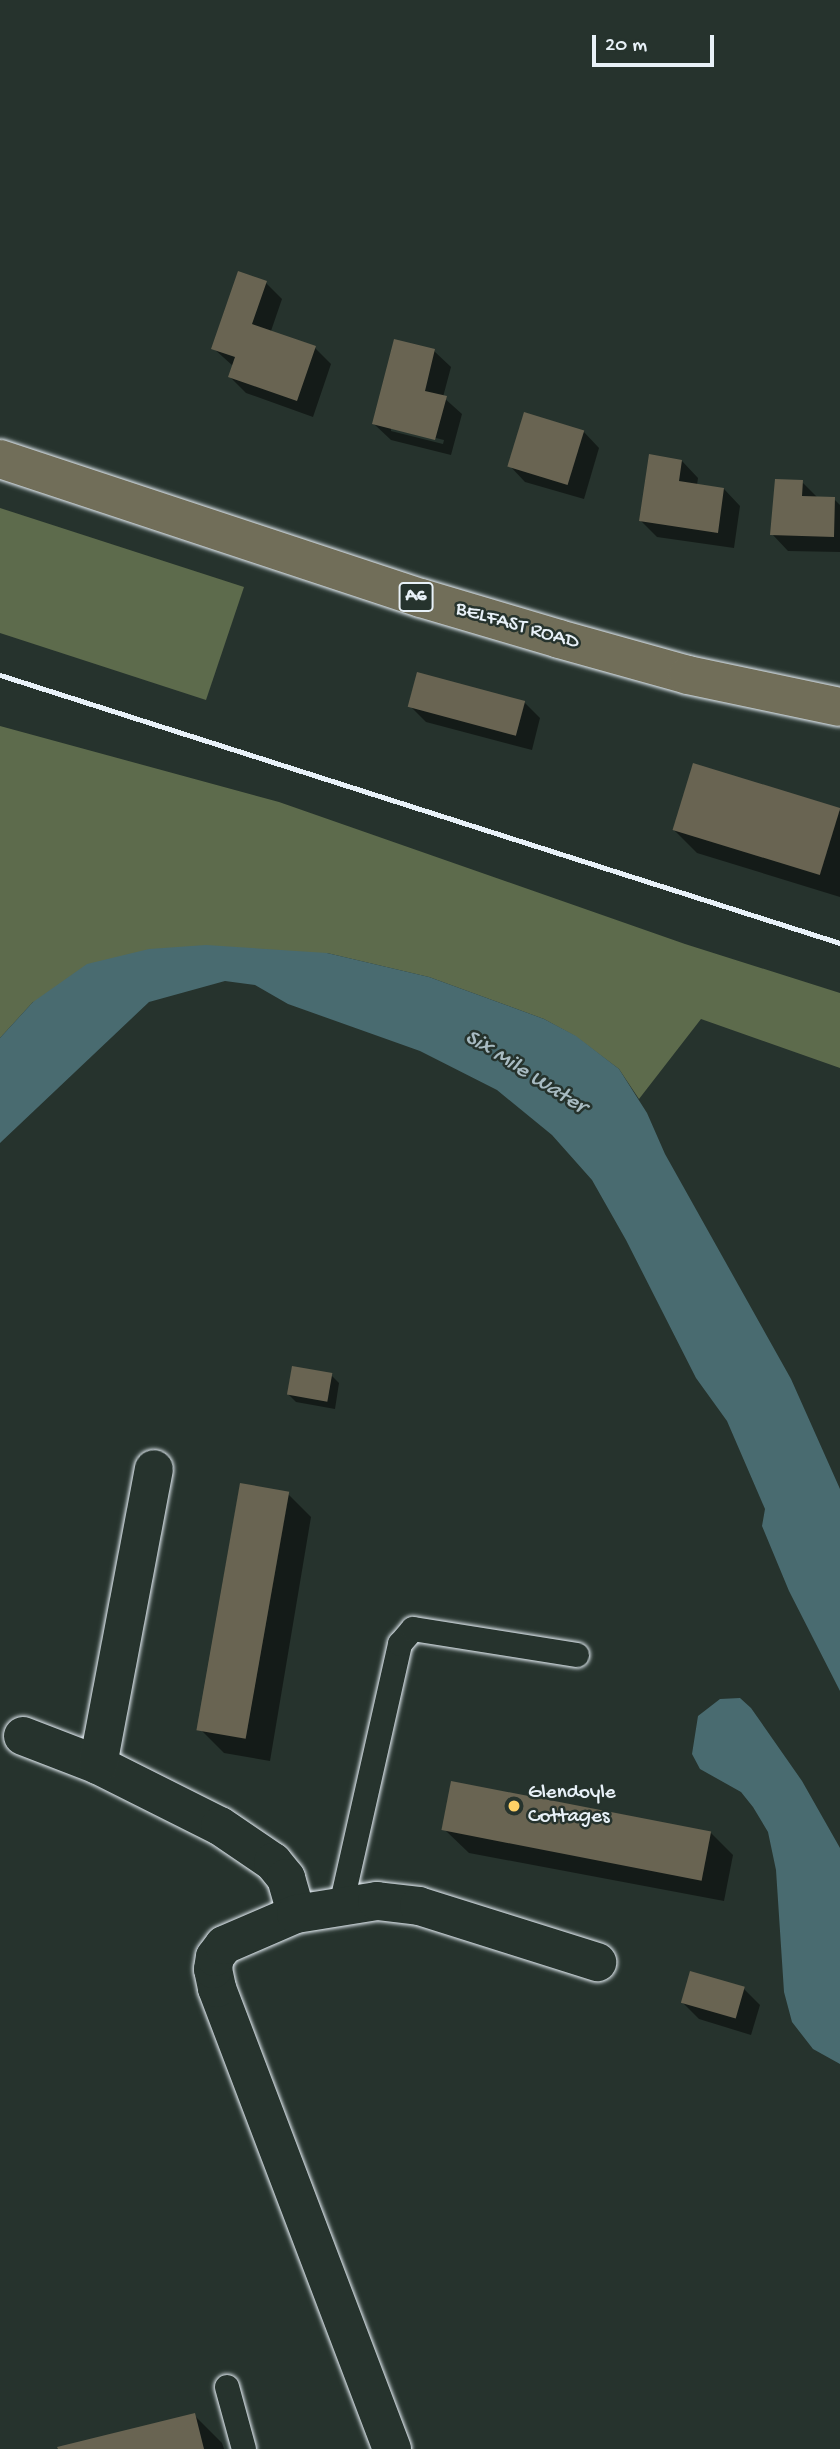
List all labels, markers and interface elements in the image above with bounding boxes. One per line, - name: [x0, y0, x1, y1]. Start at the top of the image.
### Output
- scale bar: [595, 21, 718, 65]
- text: 20 m: [605, 34, 647, 59]
- road number: A6: [398, 582, 434, 612]
- street label: BELFAST ROAD: [452, 597, 582, 657]
- water label: Six Mile Water: [459, 1025, 591, 1121]
- place label: Glendoyle Cottages: [528, 1781, 616, 1831]
- marker: Glendoyle Cottages: [506, 1798, 522, 1814]

